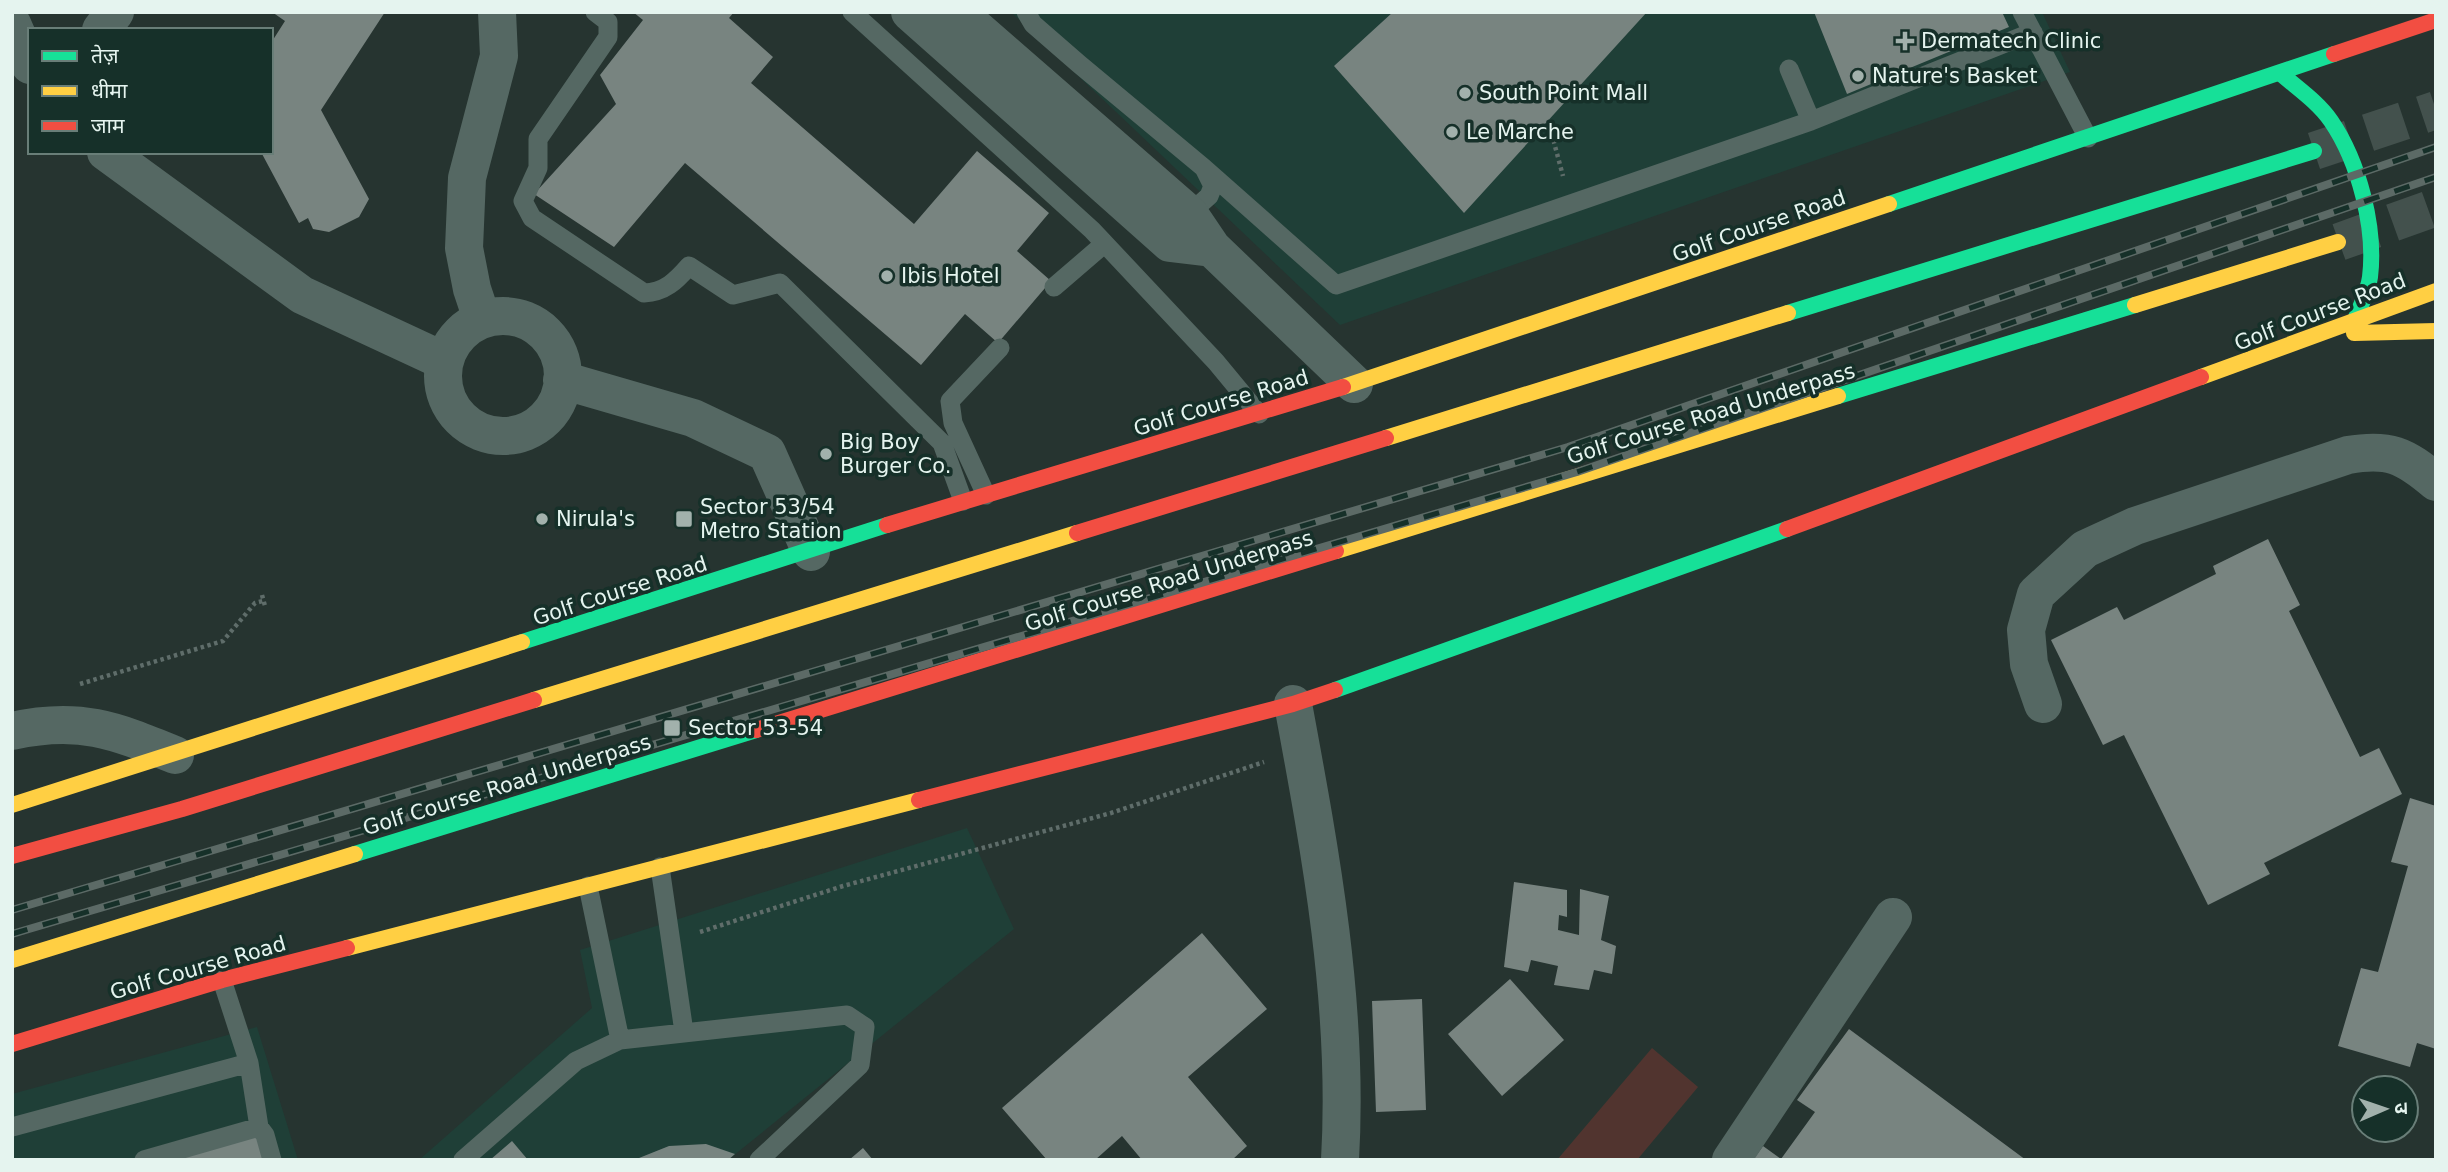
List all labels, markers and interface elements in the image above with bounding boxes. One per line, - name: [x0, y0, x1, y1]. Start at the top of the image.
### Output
- legend: [28, 28, 273, 154]
- place label: Dermatech Clinic: [1921, 29, 2101, 53]
- marker: Dermatech Clinic: [1895, 31, 1915, 51]
- text: तेज़: [91, 44, 119, 68]
- place label: Nature's Basket: [1872, 64, 2037, 88]
- marker: Nature's Basket: [1850, 68, 1866, 84]
- text: धीमा: [91, 79, 128, 103]
- place label: South Point Mall: [1479, 81, 1648, 105]
- marker: South Point Mall: [1457, 85, 1473, 101]
- text: जाम: [91, 114, 125, 138]
- place label: Le Marche: [1466, 120, 1574, 144]
- marker: Le Marche: [1444, 124, 1460, 140]
- street label: Golf Course Road: [1669, 185, 1849, 267]
- place label: Ibis Hotel: [901, 264, 1000, 288]
- marker: Ibis Hotel: [879, 268, 895, 284]
- street label: Golf Course Road: [2231, 268, 2409, 356]
- street label: Golf Course Road Underpass: [1564, 359, 1858, 469]
- street label: Golf Course Road: [1131, 365, 1311, 441]
- place label: Big Boy Burger Co.: [840, 430, 951, 478]
- marker: Big Boy Burger Co.: [818, 446, 834, 462]
- place label: Sector 53/54 Metro Station: [700, 495, 842, 543]
- place label: Nirula's: [556, 507, 635, 531]
- marker: Sector 53/54 Metro Station: [674, 509, 694, 529]
- marker: Nirula's: [534, 511, 550, 527]
- street label: Golf Course Road Underpass: [1022, 526, 1316, 636]
- street label: Golf Course Road: [530, 552, 710, 630]
- place label: Sector 53-54: [688, 716, 823, 740]
- marker: Sector 53-54: [662, 718, 682, 738]
- street label: Golf Course Road Underpass: [360, 730, 654, 840]
- street label: Golf Course Road: [107, 931, 289, 1005]
- north arrow: [2350, 1074, 2420, 1144]
- text: उ: [2391, 1102, 2413, 1115]

